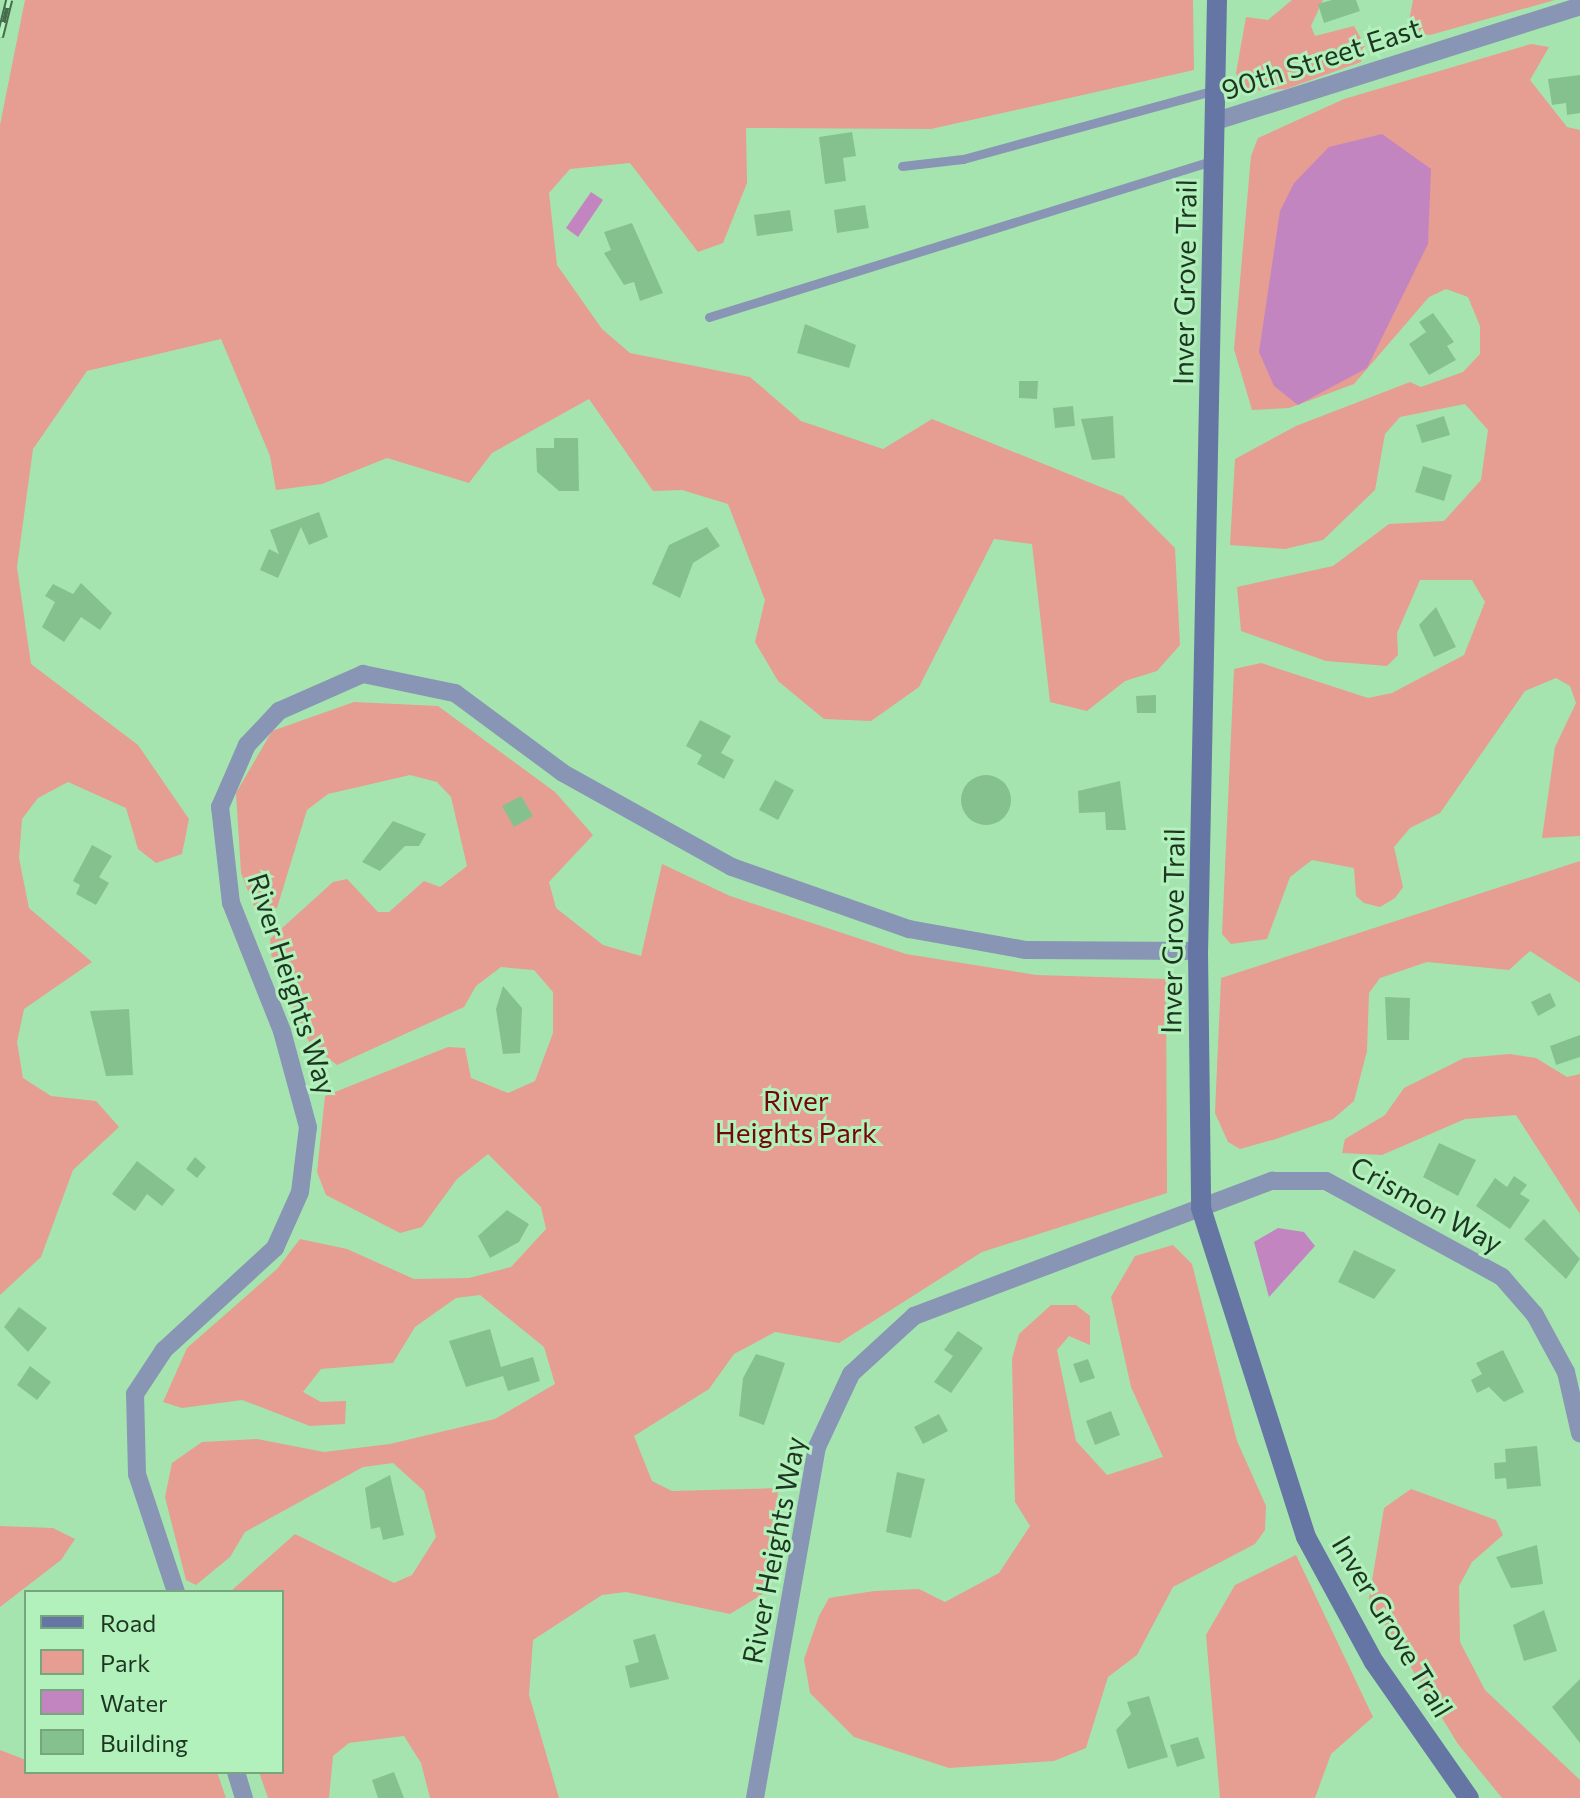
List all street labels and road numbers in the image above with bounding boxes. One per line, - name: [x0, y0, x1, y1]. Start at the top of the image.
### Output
- street label: 90th Street East: [1217, 10, 1425, 106]
- street label: Inver Grove Trail: [1165, 179, 1203, 385]
- street label: Inver Grove Trail: [1153, 828, 1191, 1034]
- street label: River Heights Way: [241, 869, 345, 1099]
- street label: Crismon Way: [1345, 1148, 1509, 1260]
- street label: River Heights Way: [734, 1434, 812, 1666]
- street label: Inver Grove Trail: [1326, 1529, 1460, 1723]

